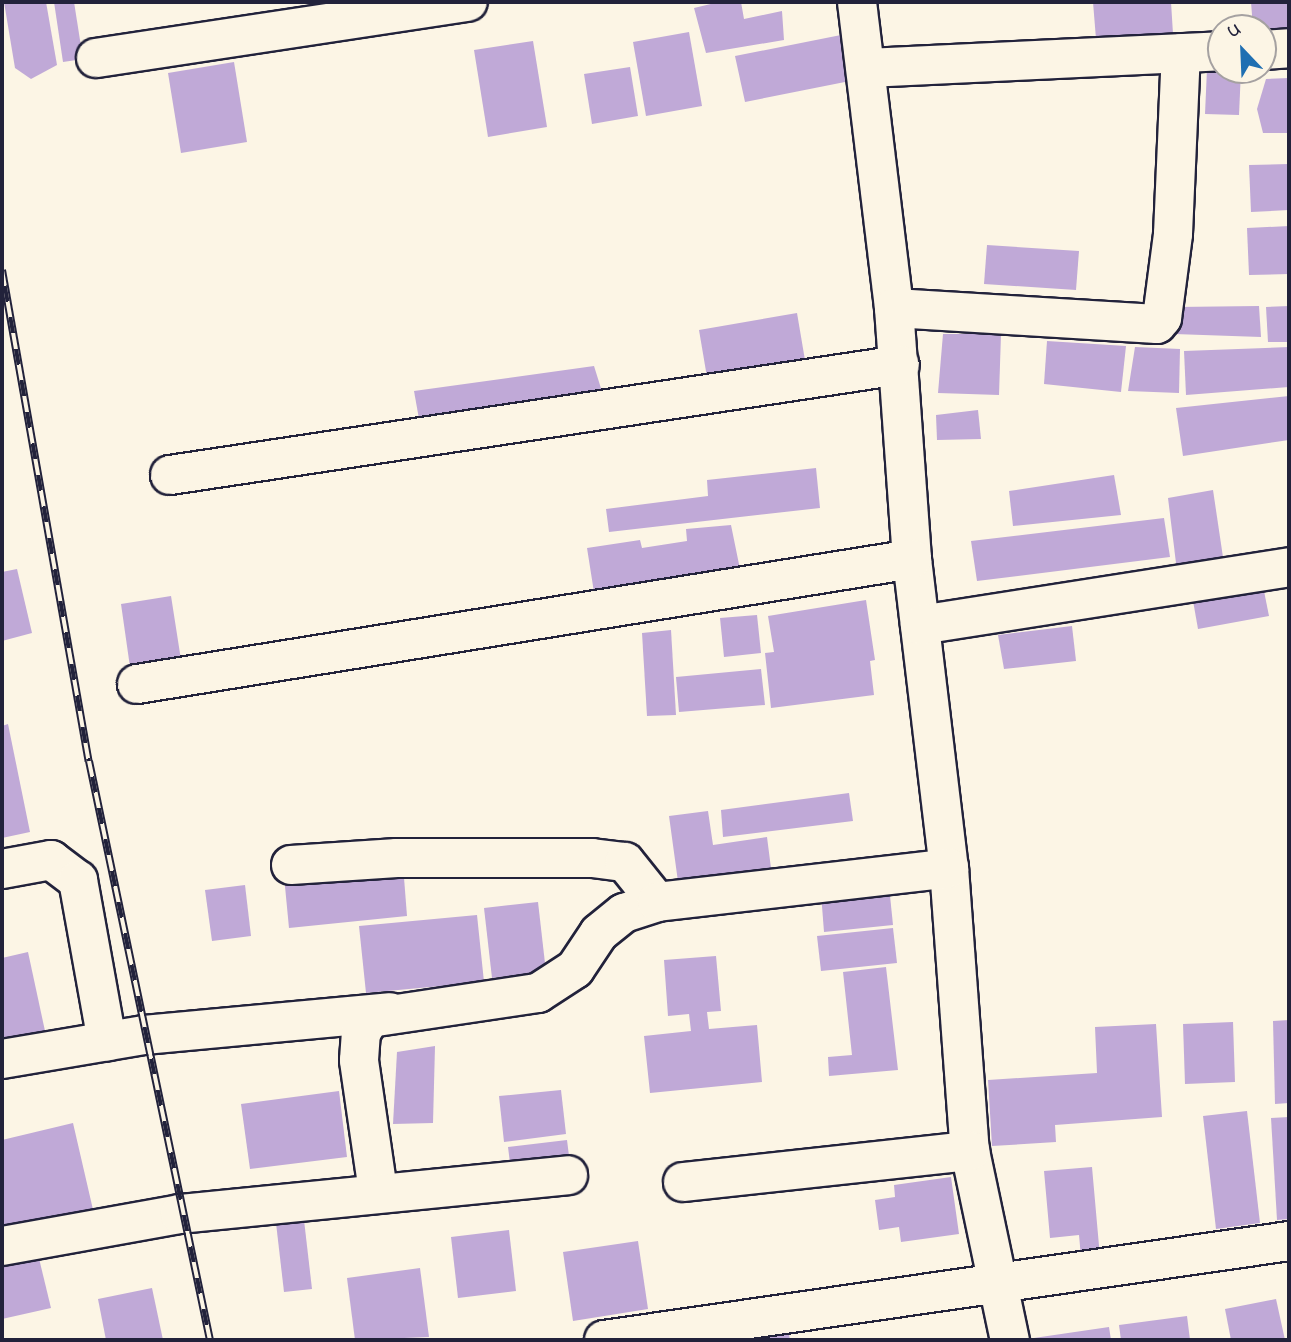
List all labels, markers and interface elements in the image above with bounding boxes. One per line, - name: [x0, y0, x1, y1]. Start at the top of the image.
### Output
- north arrow: [1207, 14, 1277, 84]
- text: U: [1224, 16, 1245, 46]

